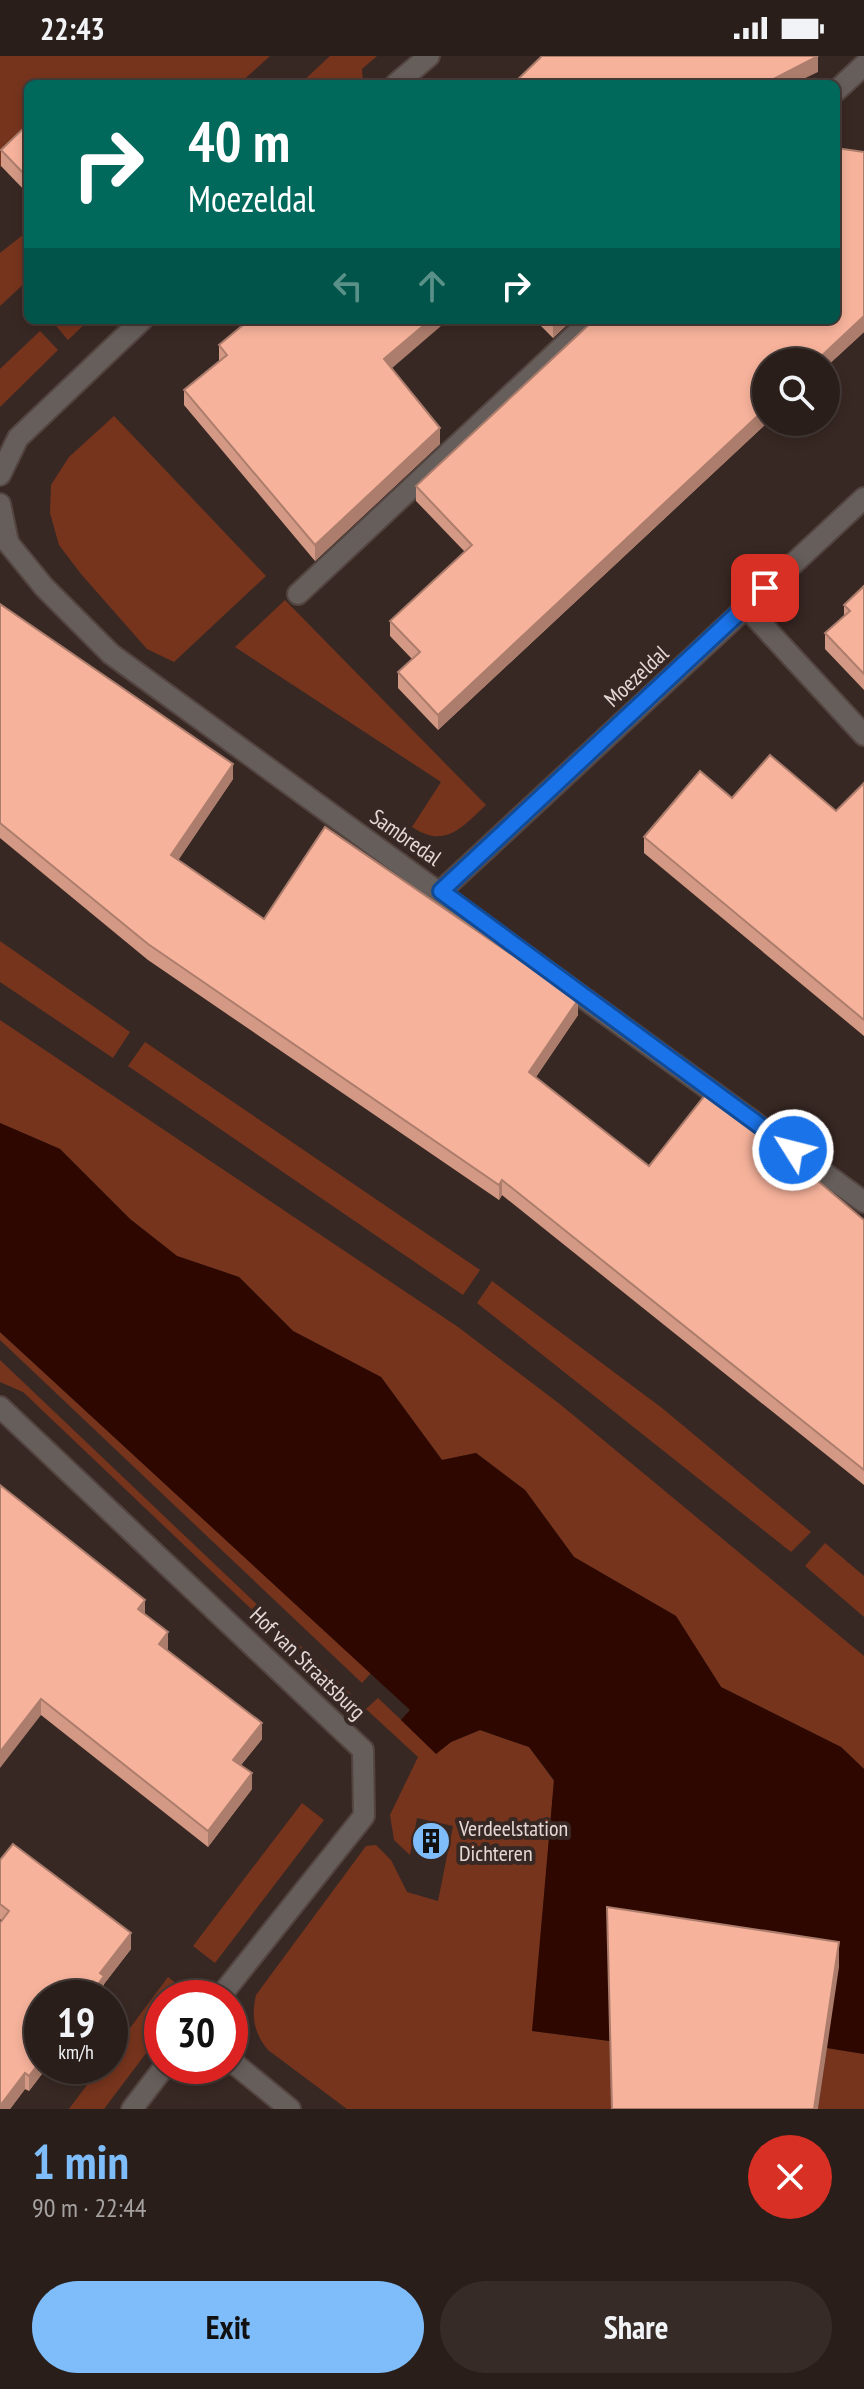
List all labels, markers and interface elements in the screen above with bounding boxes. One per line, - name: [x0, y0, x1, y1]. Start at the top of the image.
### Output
- text: 22:43: [40, 9, 105, 48]
- text: 40 m: [188, 105, 290, 177]
- icon: right: [56, 112, 160, 216]
- text: Moezeldal: [188, 175, 315, 222]
- icon: left: [326, 264, 370, 308]
- icon: ahead: [410, 264, 454, 308]
- icon: right: [494, 264, 538, 308]
- map controls: [752, 348, 840, 436]
- button: search: [752, 348, 840, 436]
- pin: [731, 554, 799, 622]
- icon: arrive: [743, 566, 787, 610]
- street label: Moezeldal: [598, 639, 675, 713]
- street label: Sambredal: [365, 802, 448, 872]
- position arrow: [751, 1108, 835, 1192]
- street label: Hof van Straatsburg: [244, 1601, 372, 1725]
- place label: Verdeelstation Dichteren: [458, 1814, 568, 1867]
- building icon: Verdeelstation Dichteren: [410, 1820, 452, 1862]
- speed limit sign: 30: [144, 1980, 248, 2084]
- text: 19: [57, 1996, 95, 2048]
- text: km/h: [58, 2039, 94, 2065]
- text: 1 min: [32, 2130, 129, 2192]
- button: close: [748, 2135, 832, 2219]
- text: 90 m · 22:44: [32, 2191, 147, 2224]
- button: Exit: [32, 2281, 424, 2373]
- button: Share: [440, 2281, 832, 2373]

